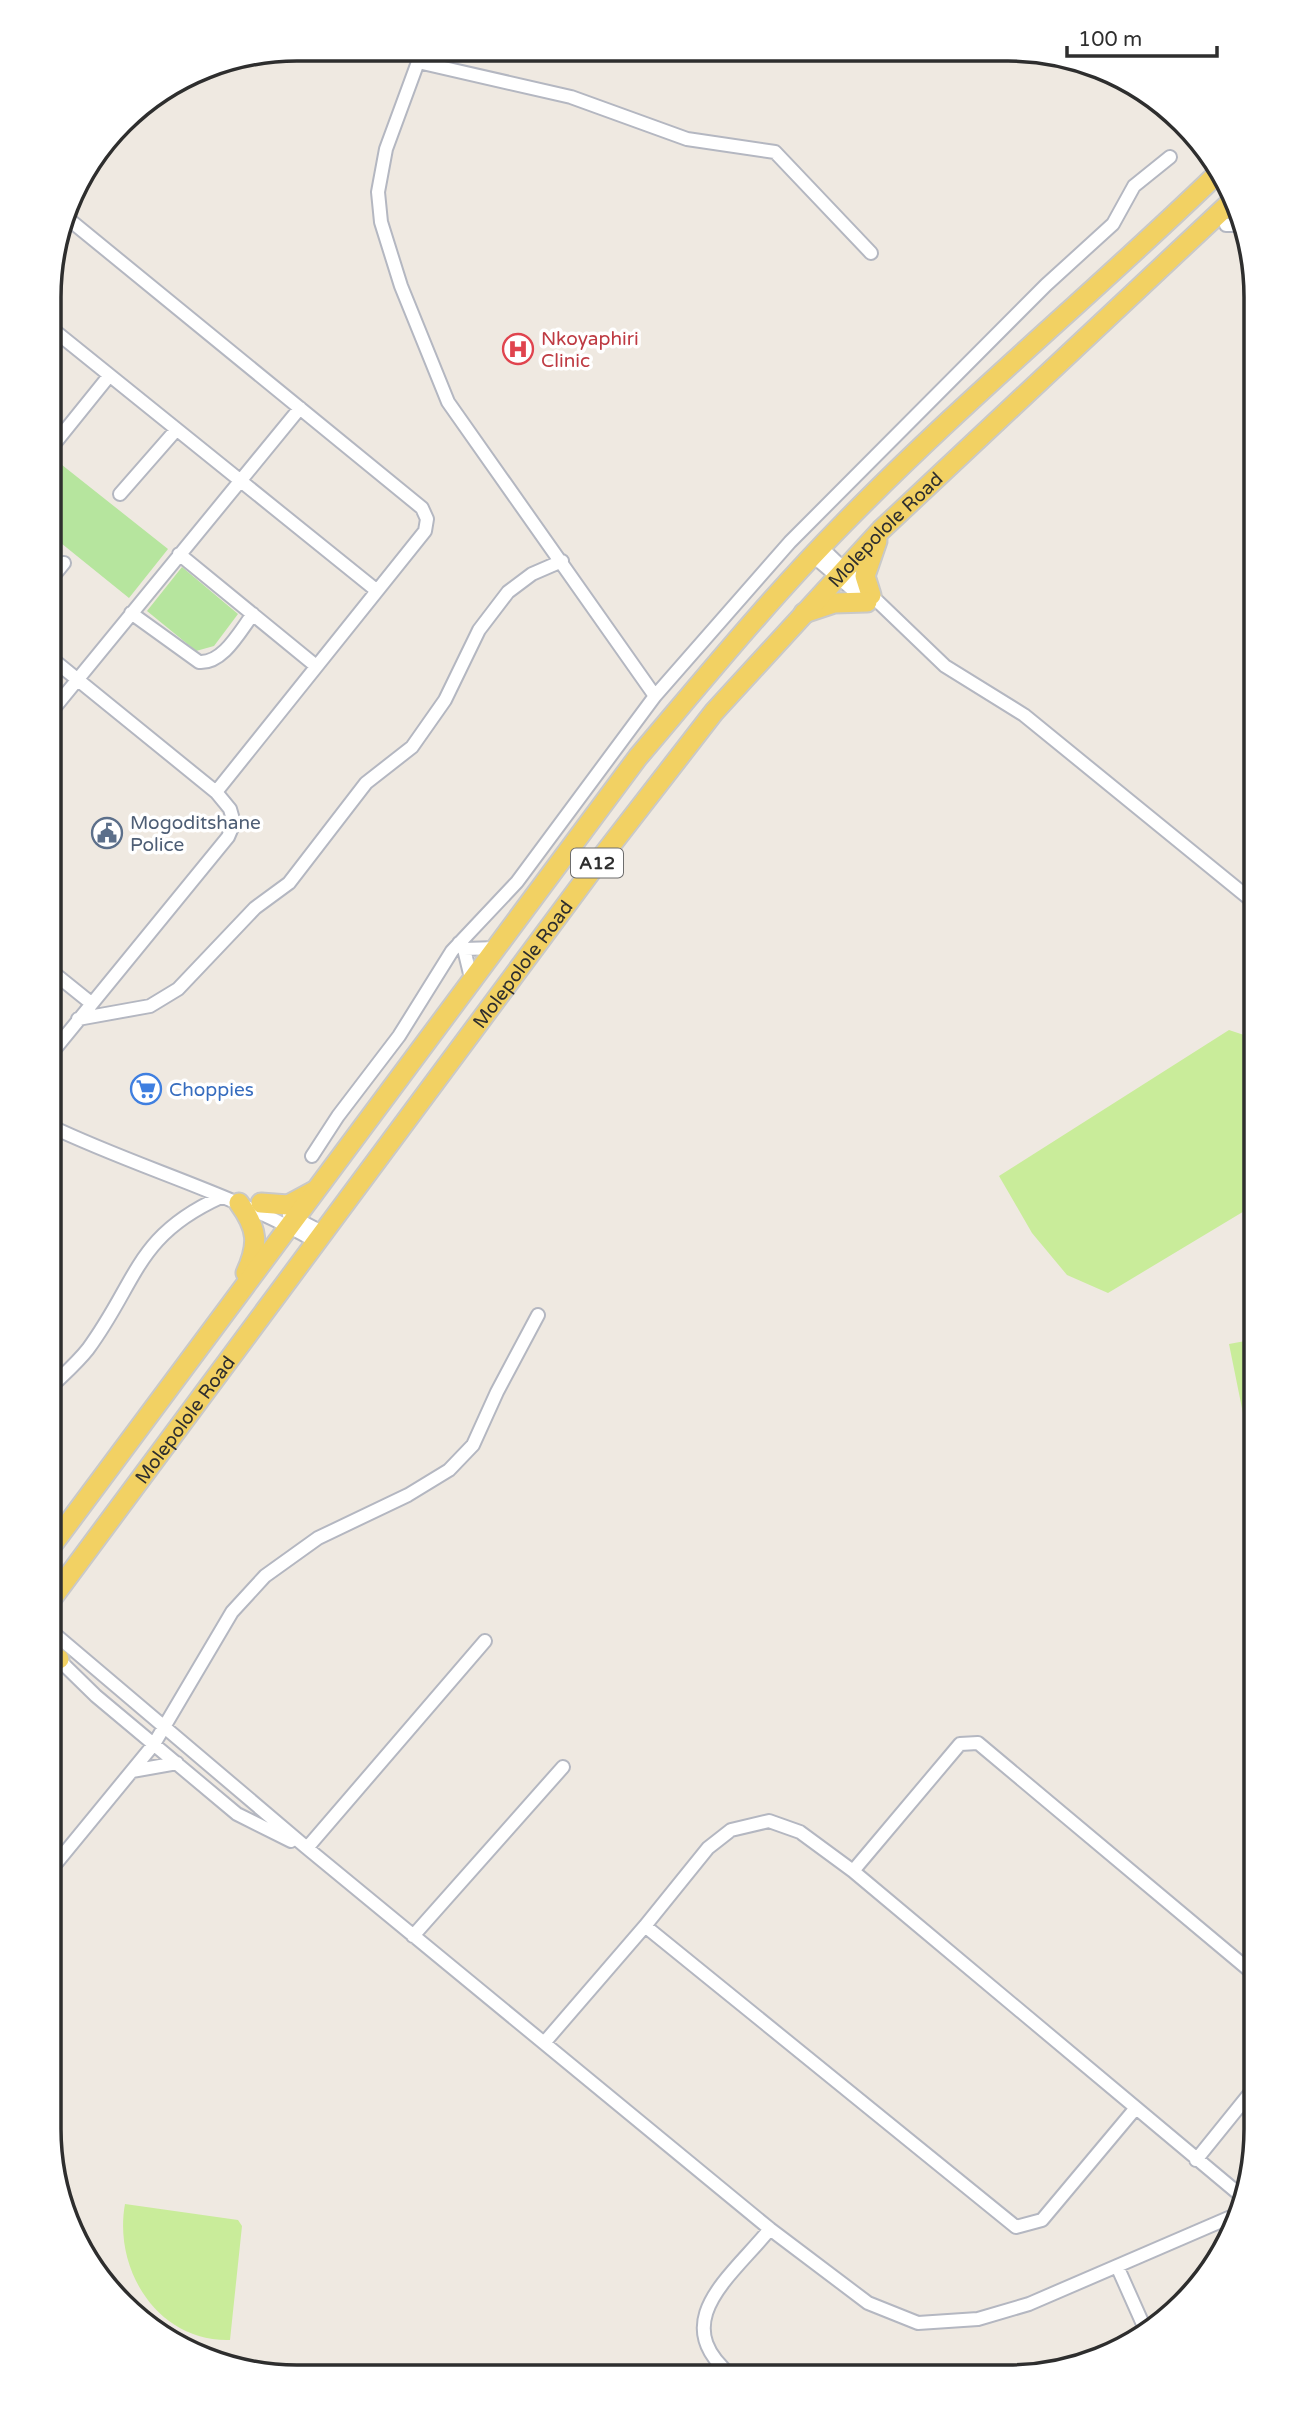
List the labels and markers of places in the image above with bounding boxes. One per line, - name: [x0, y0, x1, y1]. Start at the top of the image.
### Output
- place label: Nkoyaphiri Clinic: [541, 328, 639, 372]
- hospital icon: Nkoyaphiri Clinic: [501, 332, 535, 366]
- place label: Mogoditshane Police: [130, 812, 261, 856]
- public building icon: Mogoditshane Police: [90, 816, 124, 850]
- supermarket icon: Choppies: [129, 1072, 163, 1106]
- place label: Choppies: [169, 1079, 254, 1101]

